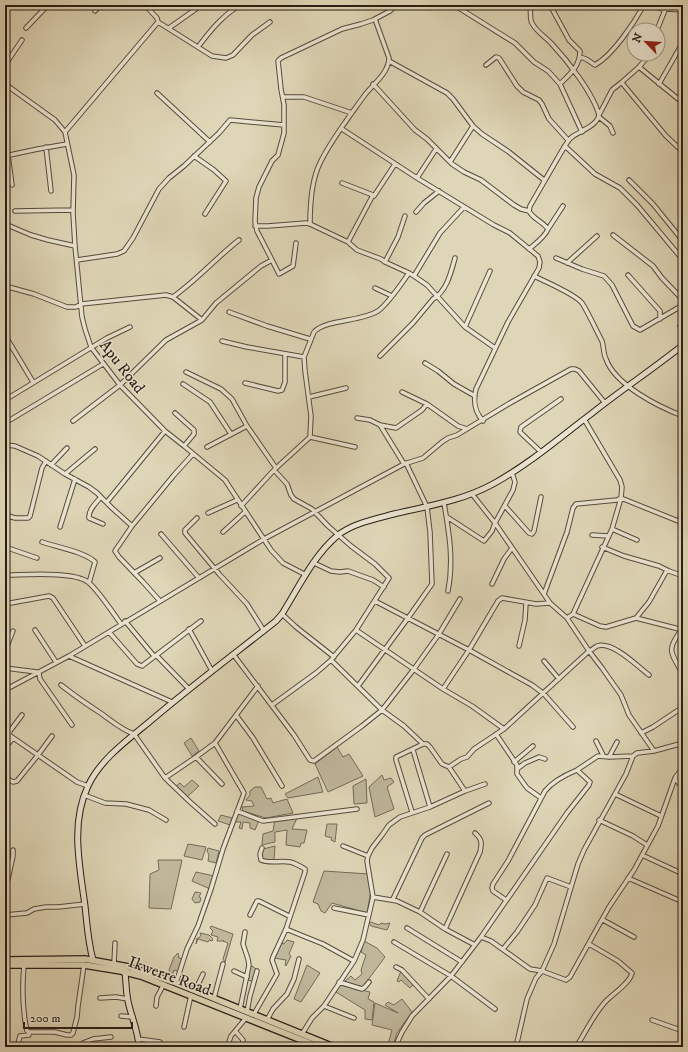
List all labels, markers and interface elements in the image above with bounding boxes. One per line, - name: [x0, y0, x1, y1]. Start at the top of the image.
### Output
- north arrow: [626, 22, 666, 62]
- text: N: [630, 31, 646, 45]
- street label: Apu Road: [95, 336, 149, 397]
- street label: Ikwerre Road: [126, 952, 214, 1000]
- scale bar: [24, 1004, 132, 1030]
- text: 200 m: [30, 1011, 60, 1026]

